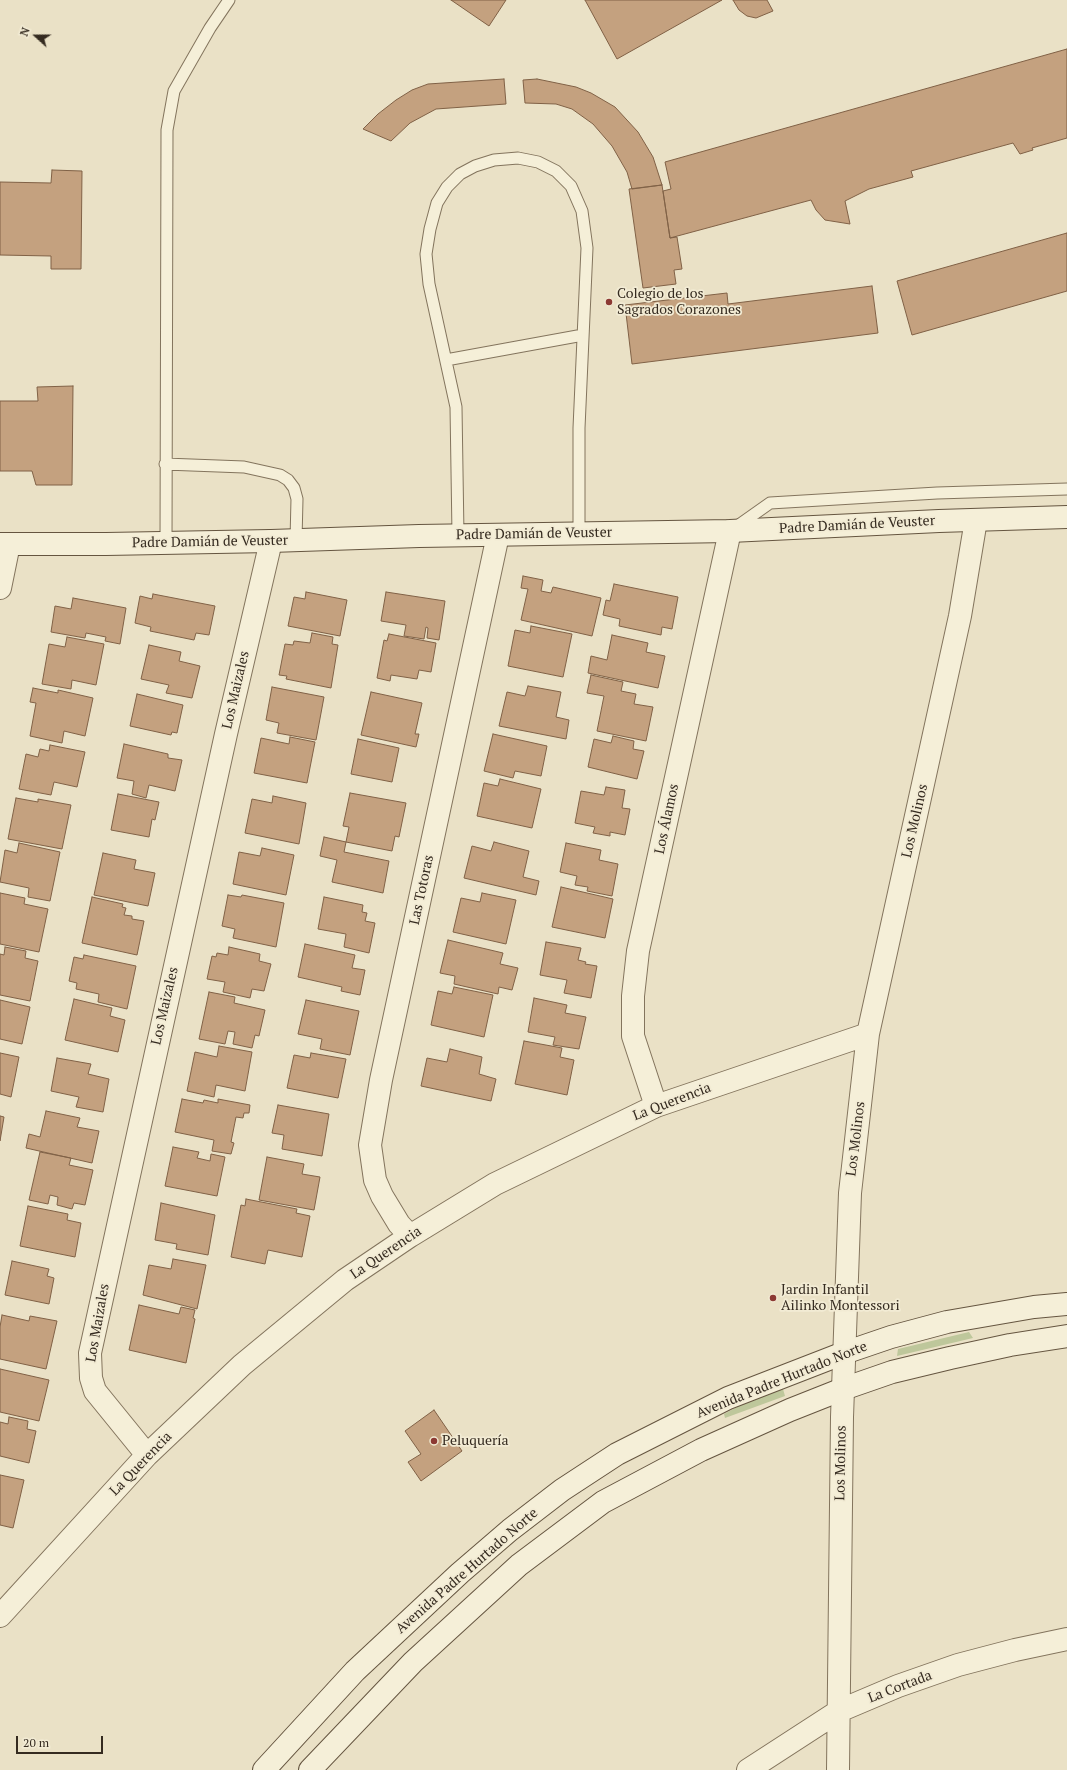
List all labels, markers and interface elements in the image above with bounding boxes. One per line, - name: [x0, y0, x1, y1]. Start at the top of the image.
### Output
- north arrow: [16, 16, 56, 56]
- text: N: [17, 25, 33, 38]
- place label: Colegio de los Sagrados Corazones: [617, 286, 741, 318]
- marker: Colegio de los Sagrados Corazones: [604, 297, 614, 307]
- street label: Padre Damián de Veuster: [779, 513, 935, 537]
- street label: Padre Damián de Veuster: [456, 524, 612, 544]
- street label: Padre Damián de Veuster: [132, 532, 288, 552]
- street label: Los Maizales: [219, 649, 253, 731]
- street label: Los Álamos: [651, 782, 683, 856]
- street label: Los Molinos: [898, 782, 932, 860]
- street label: Las Totoras: [406, 854, 438, 926]
- street label: Los Maizales: [148, 965, 182, 1047]
- street label: La Querencia: [631, 1079, 713, 1125]
- street label: Los Molinos: [843, 1101, 869, 1177]
- street label: La Querencia: [347, 1223, 425, 1283]
- street label: Los Maizales: [83, 1282, 113, 1364]
- place label: Jardin Infantil Ailinko Montessori: [781, 1282, 900, 1314]
- marker: Jardin Infantil Ailinko Montessori: [768, 1293, 778, 1303]
- street label: Avenida Padre Hurtado Norte: [694, 1338, 870, 1422]
- street label: Los Molinos: [832, 1425, 850, 1501]
- street label: La Querencia: [106, 1429, 176, 1499]
- place label: Peluquería: [442, 1433, 509, 1449]
- marker: Peluquería: [429, 1436, 439, 1446]
- street label: Avenida Padre Hurtado Norte: [393, 1505, 541, 1637]
- street label: La Cortada: [866, 1667, 934, 1707]
- scale bar: [18, 1728, 105, 1754]
- text: 20 m: [23, 1735, 49, 1750]

